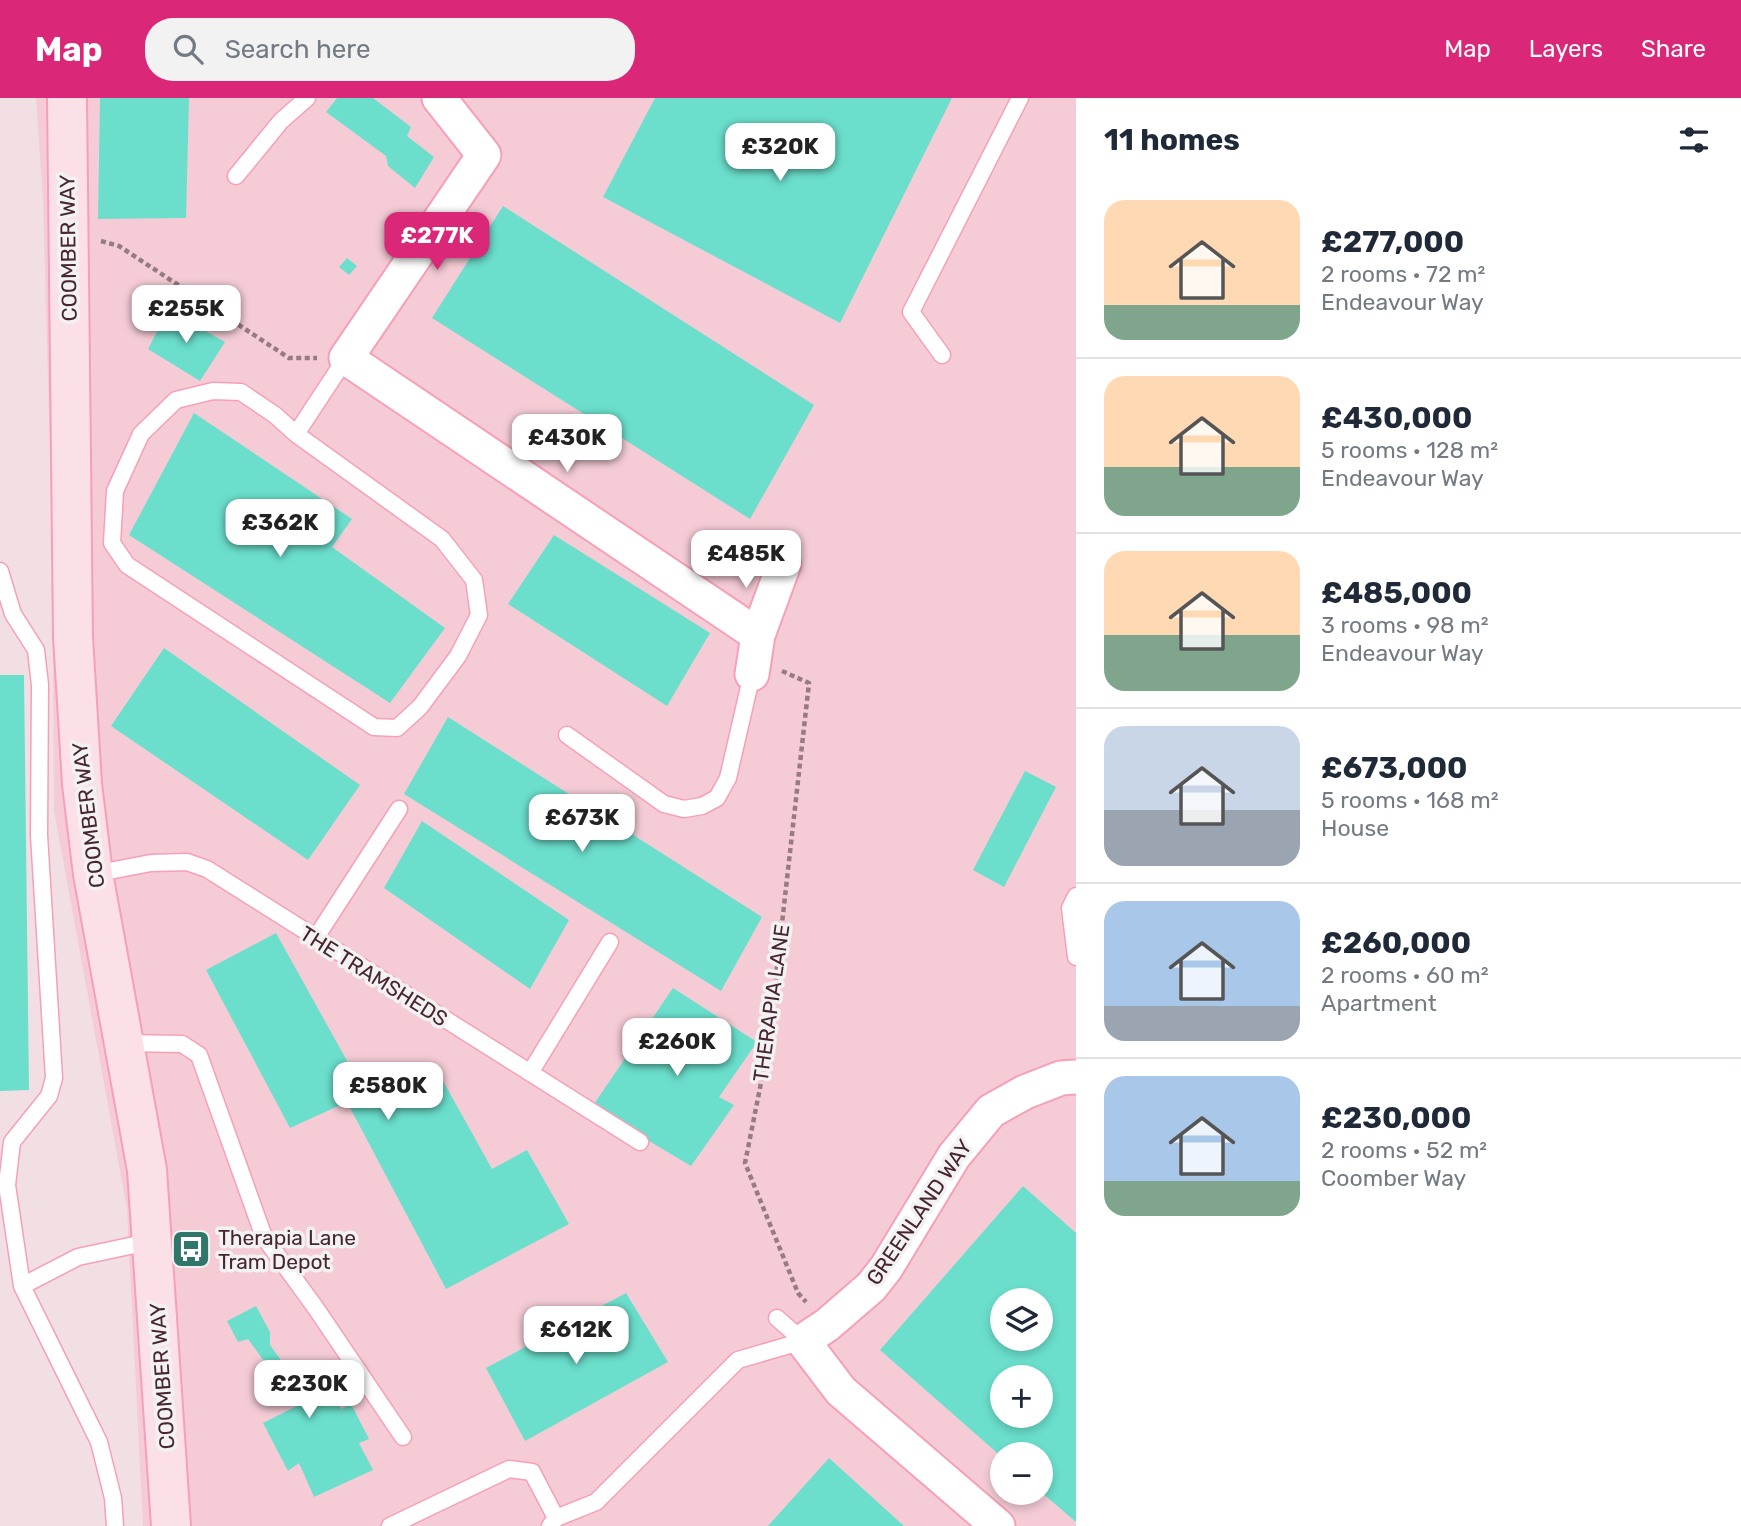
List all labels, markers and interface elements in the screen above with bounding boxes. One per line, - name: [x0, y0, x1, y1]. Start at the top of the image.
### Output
- search box: [145, 18, 635, 81]
- text: Map: [35, 30, 103, 69]
- icon: search: [169, 30, 207, 68]
- text: Search here: [225, 34, 370, 65]
- text: Map: [1444, 35, 1491, 63]
- text: Layers: [1529, 35, 1603, 63]
- text: Share: [1641, 35, 1706, 63]
- icon: filters: [1675, 121, 1713, 159]
- text: 11 homes: [1104, 122, 1240, 158]
- pin: £320K: [731, 123, 829, 183]
- text: £320K: [741, 132, 819, 160]
- street label: COOMBER WAY: [54, 174, 82, 322]
- pin: £277K: [388, 212, 486, 272]
- text: £277K: [400, 221, 474, 249]
- text: £277,000: [1321, 224, 1464, 260]
- icon: home: [1160, 228, 1244, 312]
- text: 2 rooms · 72 m²: [1321, 260, 1485, 288]
- pin: £255K: [137, 286, 235, 345]
- text: Endeavour Way: [1321, 288, 1484, 316]
- text: £255K: [148, 294, 224, 322]
- text: £430,000: [1321, 400, 1472, 436]
- icon: home: [1160, 404, 1244, 488]
- pin: £430K: [518, 414, 616, 474]
- text: £430K: [528, 423, 606, 451]
- text: 5 rooms · 128 m²: [1321, 436, 1498, 464]
- text: Endeavour Way: [1321, 464, 1484, 492]
- pin: £362K: [231, 500, 329, 559]
- text: £362K: [242, 508, 318, 536]
- pin: £485K: [697, 531, 795, 590]
- text: £485K: [707, 539, 785, 567]
- text: £485,000: [1321, 575, 1472, 611]
- icon: home: [1160, 579, 1244, 663]
- text: 3 rooms · 98 m²: [1321, 611, 1489, 639]
- text: Endeavour Way: [1321, 639, 1484, 667]
- street label: COOMBER WAY: [67, 741, 109, 889]
- text: £673,000: [1321, 750, 1467, 786]
- icon: home: [1160, 754, 1244, 838]
- text: 5 rooms · 168 m²: [1321, 786, 1499, 814]
- pin: £673K: [533, 794, 631, 854]
- text: £673K: [545, 803, 619, 831]
- text: House: [1321, 814, 1389, 842]
- street label: THE TRAMSHEDS: [296, 920, 452, 1032]
- street label: THERAPIA LANE: [748, 923, 794, 1083]
- text: £260,000: [1321, 925, 1471, 961]
- icon: home: [1160, 929, 1244, 1013]
- text: 2 rooms · 60 m²: [1321, 961, 1489, 989]
- text: Apartment: [1321, 989, 1437, 1017]
- pin: £260K: [628, 1018, 726, 1078]
- text: £260K: [638, 1027, 716, 1055]
- pin: £580K: [339, 1062, 437, 1122]
- text: £580K: [349, 1071, 427, 1099]
- text: £230,000: [1321, 1100, 1471, 1136]
- icon: home: [1160, 1104, 1244, 1188]
- street label: GREENLAND WAY: [861, 1134, 977, 1290]
- text: 2 rooms · 52 m²: [1321, 1136, 1487, 1164]
- text: Coomber Way: [1321, 1164, 1466, 1192]
- place label: Therapia Lane Tram Depot: [218, 1225, 356, 1274]
- bus stop icon: Therapia Lane Tram Depot: [170, 1228, 212, 1270]
- map controls: [990, 1288, 1053, 1505]
- button: layers: [990, 1288, 1053, 1351]
- street label: COOMBER WAY: [144, 1302, 180, 1450]
- pin: £612K: [527, 1306, 625, 1366]
- text: £612K: [540, 1315, 612, 1343]
- pin: £230K: [260, 1360, 358, 1420]
- button: +: [990, 1365, 1053, 1428]
- text: £230K: [270, 1369, 348, 1397]
- button: −: [990, 1442, 1053, 1505]

